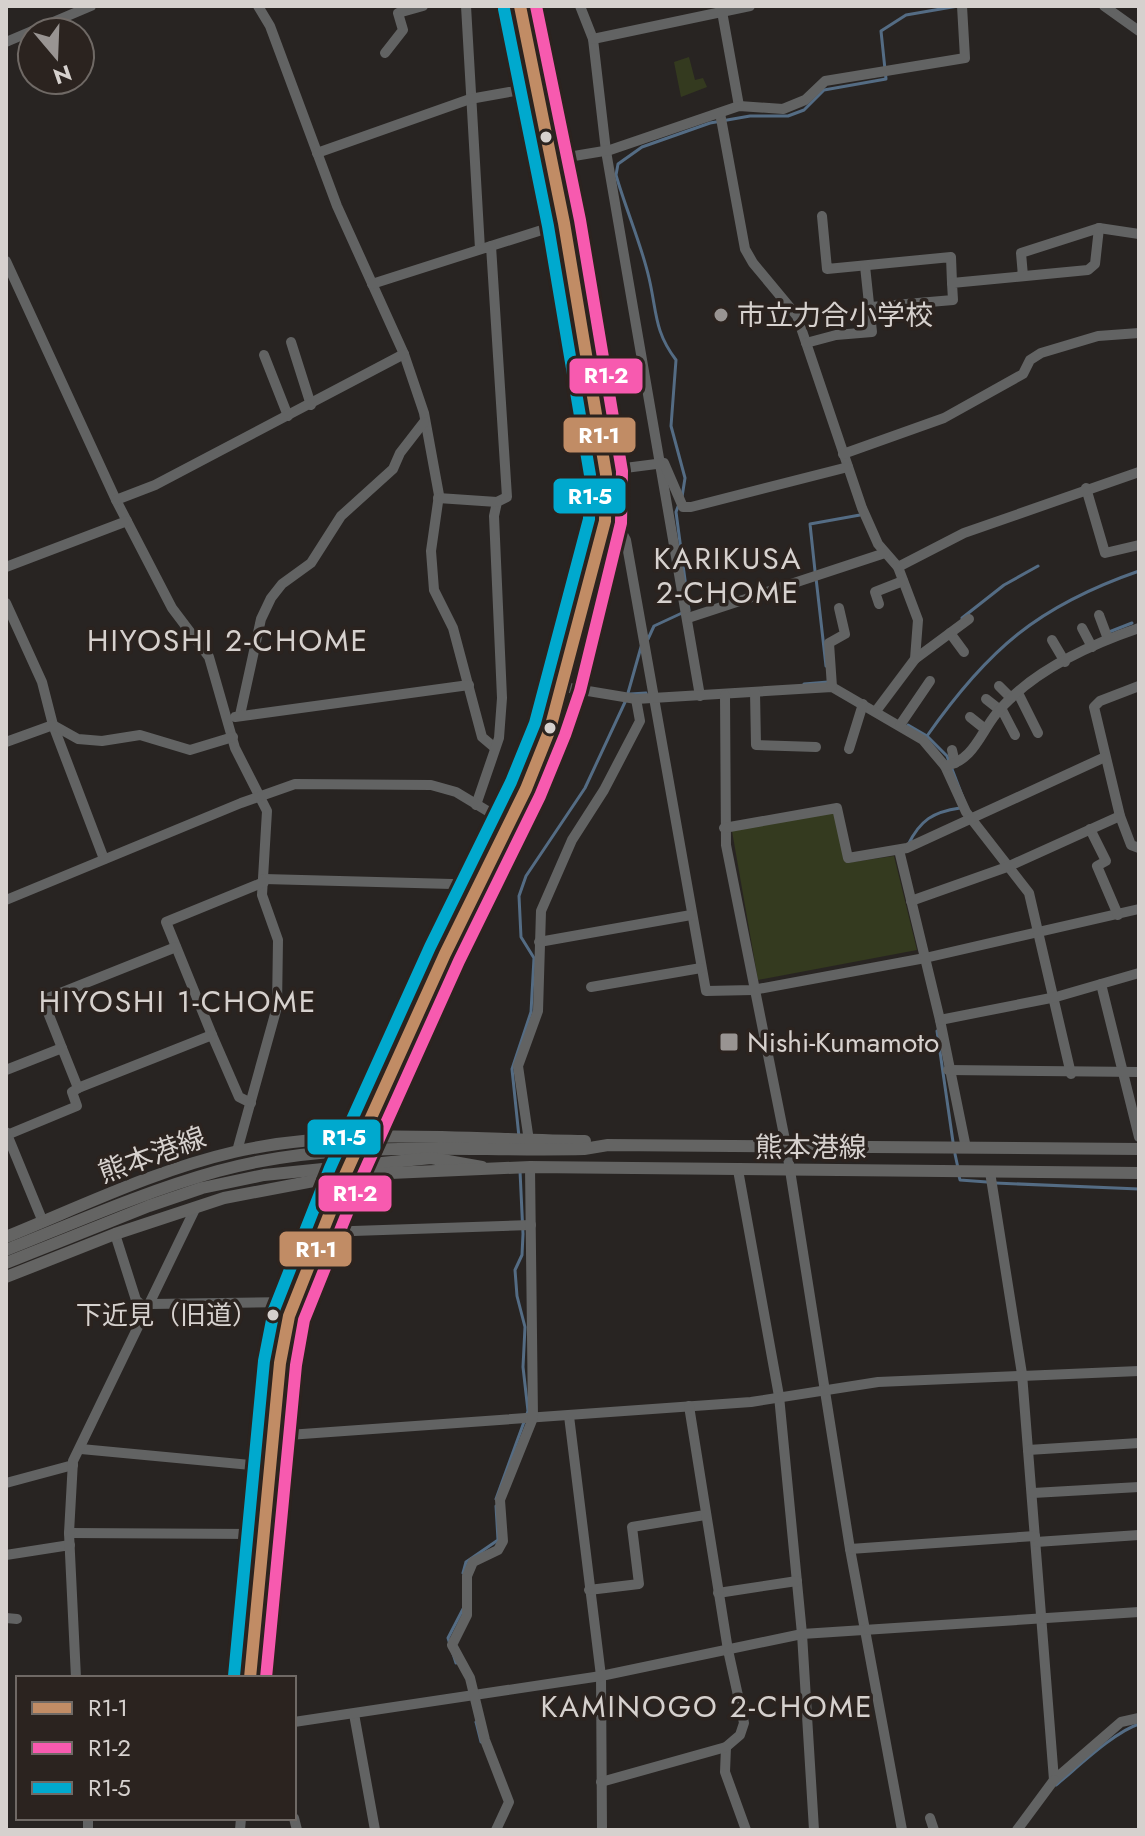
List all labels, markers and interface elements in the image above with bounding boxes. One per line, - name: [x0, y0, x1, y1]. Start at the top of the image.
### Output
- north arrow: [16, 16, 96, 96]
- text: N: [49, 57, 76, 93]
- unlabelled marker: [538, 129, 554, 145]
- place label: 市立力合小学校: [737, 295, 933, 336]
- marker: 市立力合小学校: [712, 306, 730, 324]
- line badge: R1-2: [568, 357, 644, 395]
- text: R1-2: [584, 359, 628, 391]
- line badge: R1-1: [562, 416, 637, 454]
- text: R1-1: [578, 419, 620, 451]
- line badge: R1-5: [552, 477, 627, 515]
- text: R1-5: [568, 480, 612, 512]
- district label: KARIKUSA 2-CHOME: [654, 537, 802, 614]
- district label: HIYOSHI 2-CHOME: [87, 619, 369, 662]
- unlabelled marker: [542, 720, 558, 736]
- district label: HIYOSHI 1-CHOME: [39, 980, 317, 1023]
- place label: Nishi-Kumamoto: [747, 1022, 939, 1063]
- marker: Nishi-Kumamoto: [718, 1031, 740, 1053]
- street label: 熊本港線: [92, 1117, 212, 1193]
- line badge: R1-5: [306, 1118, 382, 1156]
- text: R1-5: [322, 1121, 366, 1153]
- street label: 熊本港線: [755, 1127, 867, 1168]
- line badge: R1-2: [317, 1174, 393, 1213]
- text: R1-2: [333, 1177, 377, 1209]
- line badge: R1-1: [278, 1230, 353, 1268]
- text: R1-1: [295, 1233, 337, 1265]
- place label: 下近見（旧道）: [76, 1296, 258, 1334]
- marker: 下近見（旧道）: [265, 1307, 281, 1323]
- legend: [16, 1676, 296, 1820]
- district label: KAMINOGO 2-CHOME: [540, 1685, 874, 1728]
- text: R1-1: [88, 1690, 128, 1725]
- text: R1-2: [88, 1730, 131, 1765]
- text: R1-5: [88, 1770, 131, 1805]

